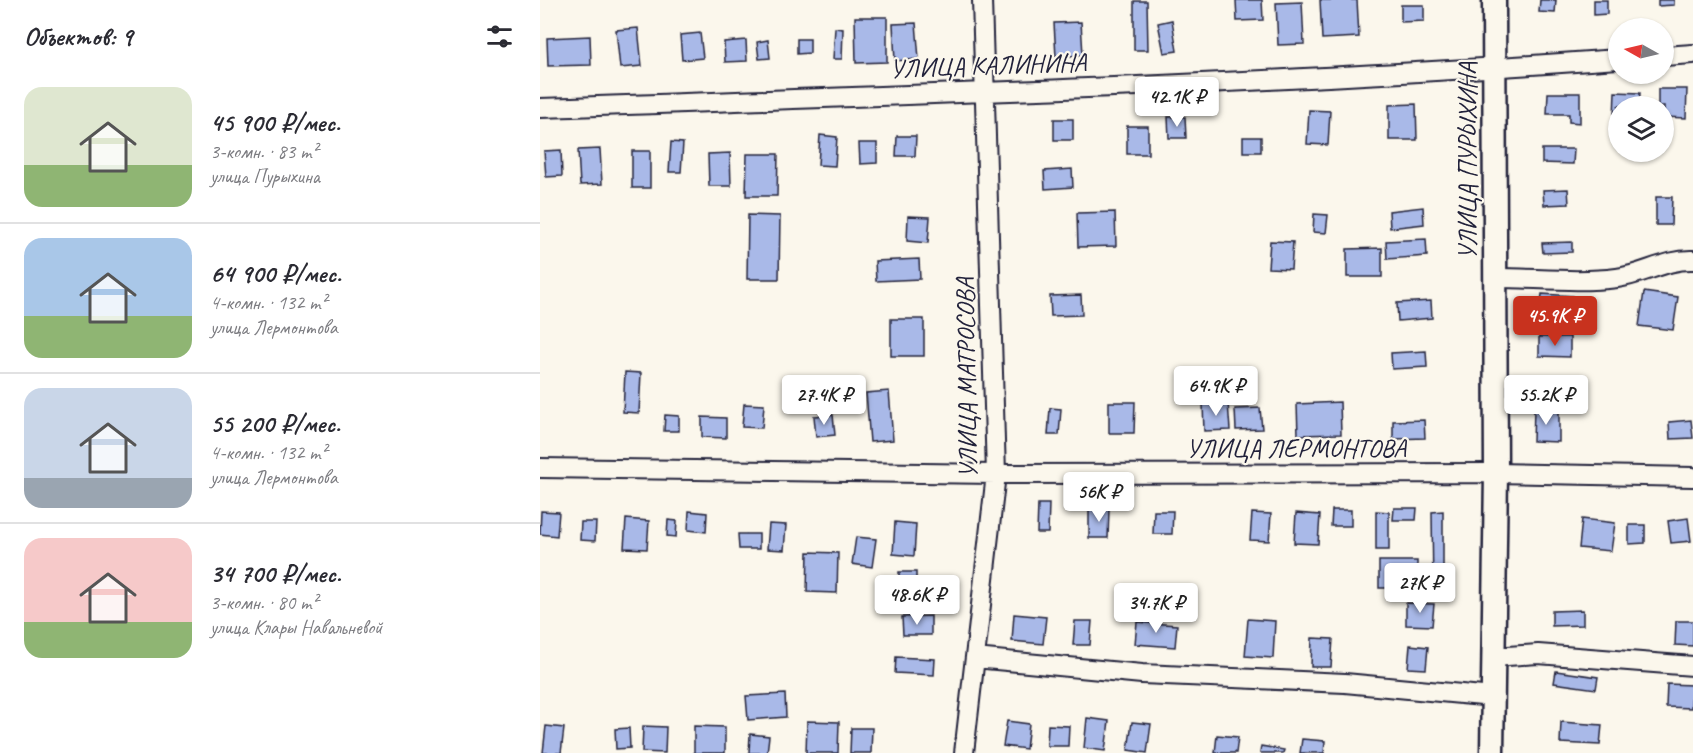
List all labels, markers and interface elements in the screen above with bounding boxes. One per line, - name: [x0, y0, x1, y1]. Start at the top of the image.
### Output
- north arrow: [1608, 18, 1674, 84]
- map controls: [1608, 18, 1674, 162]
- text: Объектов: 9: [24, 20, 132, 53]
- icon: filters: [483, 20, 516, 53]
- street label: УЛИЦА КАЛИНИНА: [889, 46, 1089, 85]
- street label: УЛИЦА ПУРЫХИНА: [1451, 61, 1484, 260]
- pin: 42.1K ₽: [1122, 77, 1232, 128]
- text: 42.1K ₽: [1149, 84, 1205, 109]
- button: layers: [1608, 96, 1674, 162]
- text: 45 900 ₽/мес.: [210, 106, 340, 139]
- icon: home: [72, 111, 144, 183]
- text: 3-комн. · 83 m²: [210, 139, 318, 164]
- text: улица Пурыхина: [210, 164, 320, 189]
- text: 64 900 ₽/мес.: [210, 257, 341, 290]
- icon: home: [72, 262, 144, 334]
- street label: УЛИЦА МАТРОСОВА: [948, 275, 985, 479]
- text: 4-комн. · 132 m²: [210, 290, 327, 315]
- pin: 45.9K ₽: [1500, 296, 1610, 347]
- text: 45.9K ₽: [1527, 303, 1583, 328]
- text: улица Лермонтова: [210, 315, 338, 340]
- pin: 64.9K ₽: [1161, 366, 1271, 417]
- text: 64.9K ₽: [1188, 373, 1244, 398]
- pin: 27.4K ₽: [769, 375, 879, 426]
- pin: 55.2K ₽: [1491, 375, 1601, 426]
- text: 27.4K ₽: [796, 382, 852, 407]
- text: 55.2K ₽: [1518, 382, 1574, 407]
- text: 55 200 ₽/мес.: [210, 407, 340, 440]
- icon: home: [72, 412, 144, 484]
- street label: УЛИЦА ЛЕРМОНТОВА: [1186, 432, 1408, 465]
- text: 4-комн. · 132 m²: [210, 440, 327, 465]
- text: улица Лермонтова: [210, 465, 338, 490]
- pin: 56K ₽: [1057, 472, 1141, 523]
- text: 56K ₽: [1077, 479, 1121, 504]
- text: 34 700 ₽/мес.: [210, 557, 341, 590]
- icon: home: [72, 562, 144, 634]
- pin: 27K ₽: [1378, 563, 1462, 614]
- text: 27K ₽: [1398, 570, 1442, 595]
- pin: 48.6K ₽: [862, 575, 972, 626]
- text: 48.6K ₽: [889, 582, 945, 607]
- pin: 34.7K ₽: [1101, 583, 1211, 634]
- text: 3-комн. · 80 m²: [210, 590, 318, 615]
- text: 34.7K ₽: [1128, 590, 1184, 615]
- text: улица Клары Навальневой: [210, 615, 382, 640]

